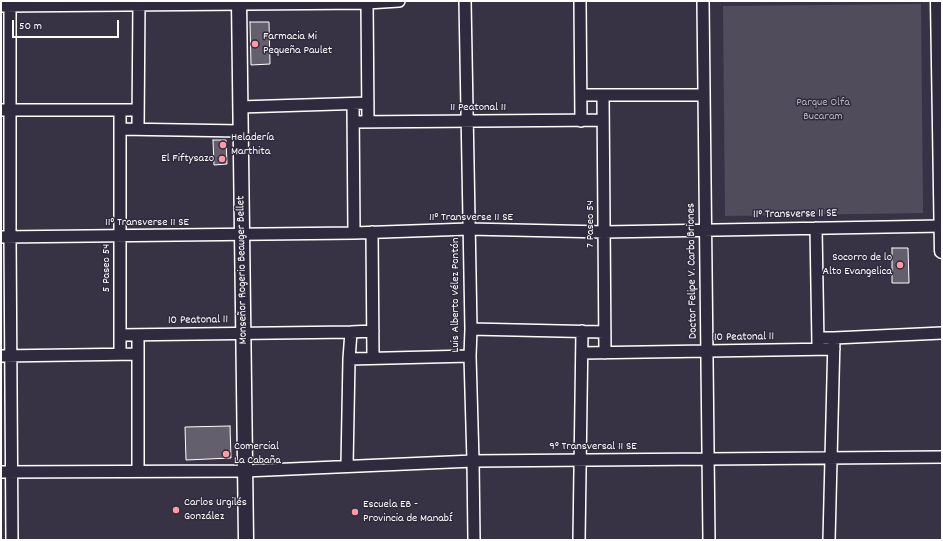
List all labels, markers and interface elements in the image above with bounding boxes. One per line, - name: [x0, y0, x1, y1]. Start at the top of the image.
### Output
- scale bar: [14, 12, 121, 38]
- text: 50 m: [19, 18, 42, 35]
- place label: Farmacia Mi Pequeña Paulet: [263, 30, 332, 58]
- marker: Farmacia Mi Pequeña Paulet: [250, 39, 260, 49]
- park label: Parque Olfa Bucaram: [796, 96, 850, 124]
- street label: 11 Peatonal 11: [450, 101, 506, 115]
- place label: Heladería Marthita: [231, 131, 274, 159]
- marker: Heladería Marthita: [218, 140, 228, 150]
- place label: El Fiftysazo: [161, 152, 214, 166]
- marker: El Fiftysazo: [217, 154, 227, 164]
- street label: Monseñor Rogerio Beauger Bellet: [235, 196, 251, 344]
- street label: 7 Paseo 54: [584, 200, 598, 248]
- street label: Doctor Felipe V. Carbo Briones: [685, 203, 701, 339]
- street label: 11° Transverse 11 SE: [753, 207, 837, 223]
- street label: 11° Transverse 11 SE: [429, 211, 513, 225]
- street label: 11° Transverse 11 SE: [105, 216, 189, 230]
- street label: Luis Alberto Vélez Pontón: [449, 238, 463, 352]
- street label: 5 Paseo 54: [100, 244, 114, 292]
- place label: Socorro de lo Alto Evangelica: [822, 251, 892, 279]
- marker: Socorro de lo Alto Evangelica: [895, 260, 905, 270]
- street label: 10 Peatonal 11: [168, 313, 228, 329]
- street label: 10 Peatonal 11: [714, 330, 774, 346]
- place label: Comercial La Cabaña: [234, 440, 281, 468]
- street label: 9° Transversal 11 SE: [549, 440, 637, 454]
- marker: Comercial La Cabaña: [221, 449, 231, 459]
- place label: Carlos Urgilés González: [184, 496, 247, 524]
- place label: Escuela EB - Provincia de ManabÍ: [363, 498, 452, 526]
- marker: Carlos Urgilés González: [171, 505, 181, 515]
- marker: Escuela EB - Provincia de ManabÍ: [350, 507, 360, 517]

